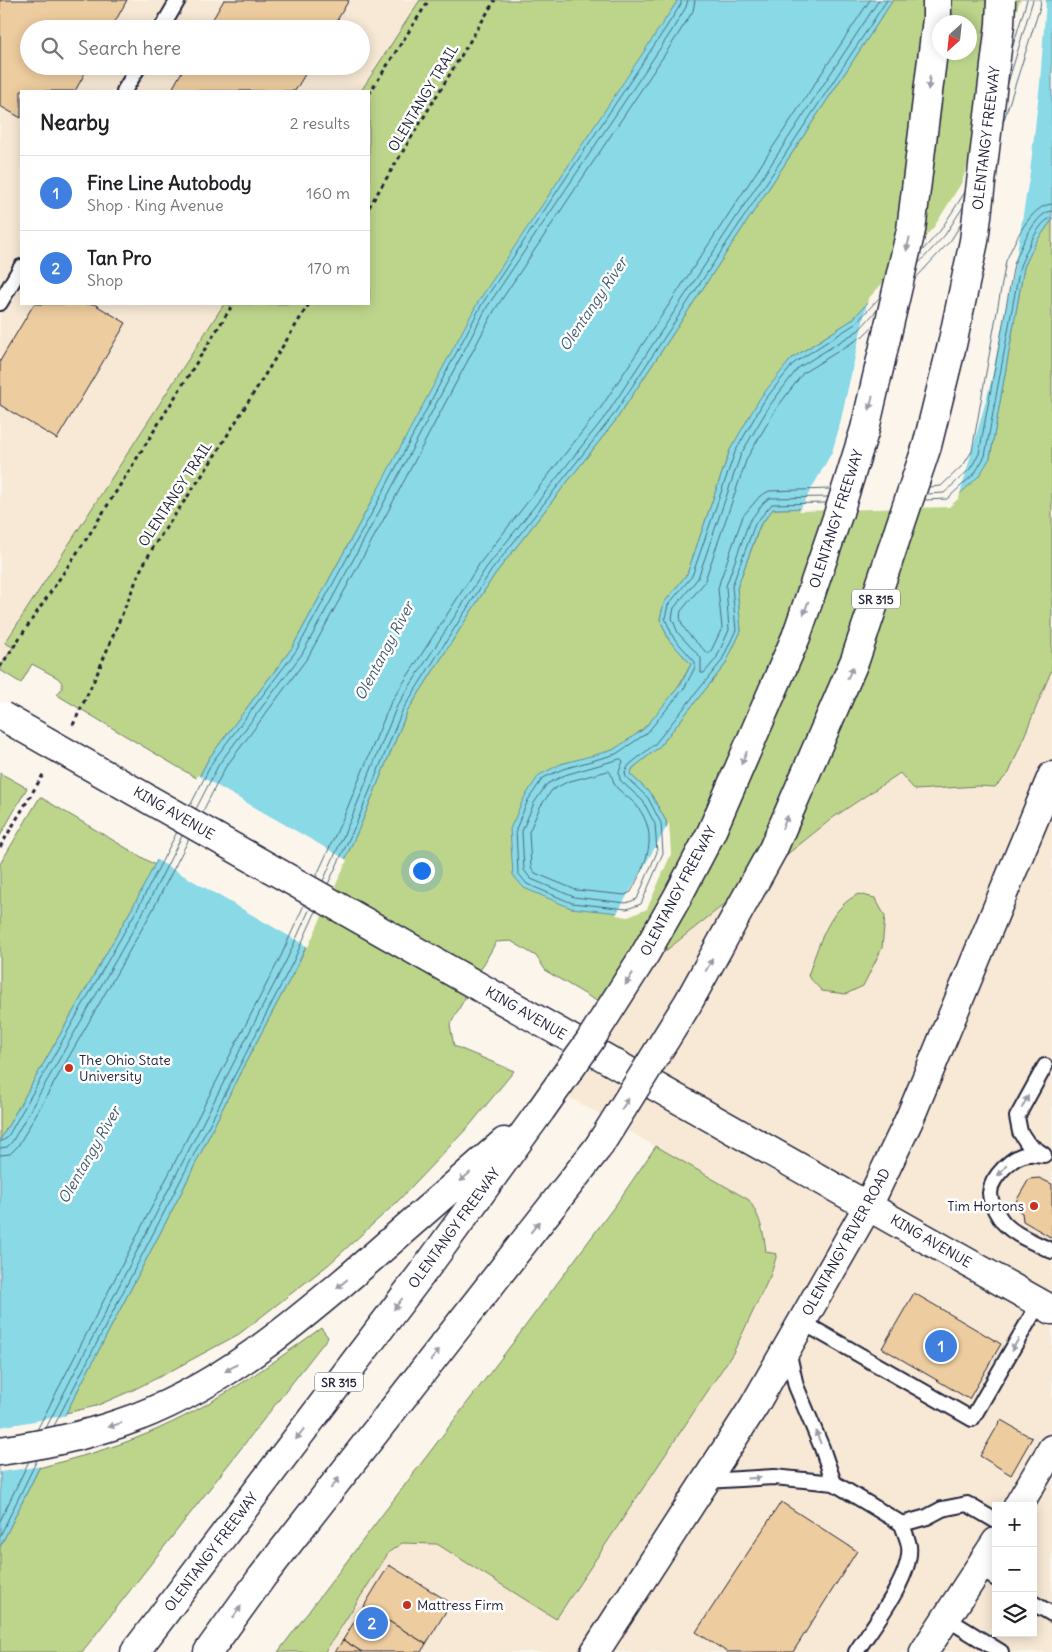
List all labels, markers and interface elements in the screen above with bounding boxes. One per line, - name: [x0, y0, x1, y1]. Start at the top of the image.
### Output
- north arrow: [932, 15, 977, 60]
- search box: [20, 20, 370, 75]
- icon: search: [38, 34, 66, 62]
- text: Search here: [78, 36, 181, 60]
- street label: OLENTANGY TRAIL: [384, 41, 462, 155]
- street label: OLENTANGY FREEWAY: [968, 65, 1004, 211]
- one-way arrow: [925, 76, 933, 92]
- text: Nearby: [40, 109, 110, 136]
- text: 2 results: [290, 113, 350, 133]
- text: Fine Line Autobody: [87, 171, 252, 195]
- text: 1: [53, 183, 59, 203]
- text: 160 m: [306, 183, 350, 203]
- text: Shop · King Avenue: [87, 195, 224, 215]
- one-way arrow: [904, 237, 912, 252]
- text: Tan Pro: [87, 246, 152, 270]
- water label: Olentangy River: [555, 252, 632, 354]
- text: 2: [52, 258, 60, 278]
- text: 170 m: [307, 258, 350, 278]
- text: Shop: [87, 270, 123, 290]
- one-way arrow: [867, 395, 875, 410]
- street label: OLENTANGY TRAIL: [134, 438, 216, 550]
- street label: OLENTANGY FREEWAY: [805, 447, 867, 591]
- road number: SR 315: [852, 590, 900, 608]
- water label: Olentangy River: [350, 597, 419, 703]
- one-way arrow: [802, 600, 809, 615]
- one-way arrow: [846, 666, 854, 680]
- one-way arrow: [739, 751, 747, 765]
- street label: KING AVENUE: [130, 782, 218, 844]
- one-way arrow: [781, 815, 789, 829]
- street label: OLENTANGY FREEWAY: [636, 823, 720, 959]
- your location: [409, 858, 435, 884]
- one-way arrow: [704, 958, 713, 972]
- one-way arrow: [624, 973, 633, 986]
- street label: KING AVENUE: [482, 982, 570, 1044]
- place label: The Ohio State University: [79, 1051, 171, 1085]
- marker: The Ohio State University: [63, 1062, 75, 1074]
- one-way arrow: [1021, 1095, 1029, 1109]
- one-way arrow: [620, 1098, 629, 1111]
- water label: Olentangy River: [54, 1102, 125, 1207]
- street label: OLENTANGY FREEWAY: [404, 1164, 504, 1292]
- street label: OLENTANGY RIVER ROAD: [798, 1165, 894, 1319]
- one-way arrow: [996, 1165, 1007, 1178]
- one-way arrow: [458, 1171, 471, 1182]
- place label: Tim Hortons: [947, 1197, 1024, 1215]
- marker: Tim Hortons: [1028, 1200, 1040, 1212]
- street label: KING AVENUE: [887, 1210, 975, 1272]
- one-way arrow: [530, 1221, 541, 1234]
- one-way arrow: [336, 1278, 349, 1289]
- one-way arrow: [393, 1297, 403, 1311]
- pin: 1: [925, 1327, 957, 1365]
- one-way arrow: [1010, 1338, 1019, 1352]
- one-way arrow: [430, 1349, 441, 1362]
- one-way arrow: [225, 1363, 238, 1372]
- road number: SR 315: [315, 1372, 363, 1391]
- one-way arrow: [107, 1422, 122, 1429]
- one-way arrow: [294, 1427, 305, 1440]
- one-way arrow: [813, 1430, 821, 1444]
- one-way arrow: [747, 1473, 763, 1481]
- one-way arrow: [330, 1477, 341, 1490]
- street label: OLENTANGY FREEWAY: [160, 1489, 262, 1615]
- map controls: [992, 1502, 1037, 1637]
- button: +: [992, 1502, 1037, 1547]
- button: −: [992, 1547, 1037, 1592]
- button: layers: [992, 1592, 1037, 1637]
- place label: Mattress Firm: [417, 1596, 504, 1614]
- marker: Mattress Firm: [401, 1599, 413, 1611]
- pin: 2: [356, 1604, 388, 1642]
- one-way arrow: [232, 1605, 242, 1619]

